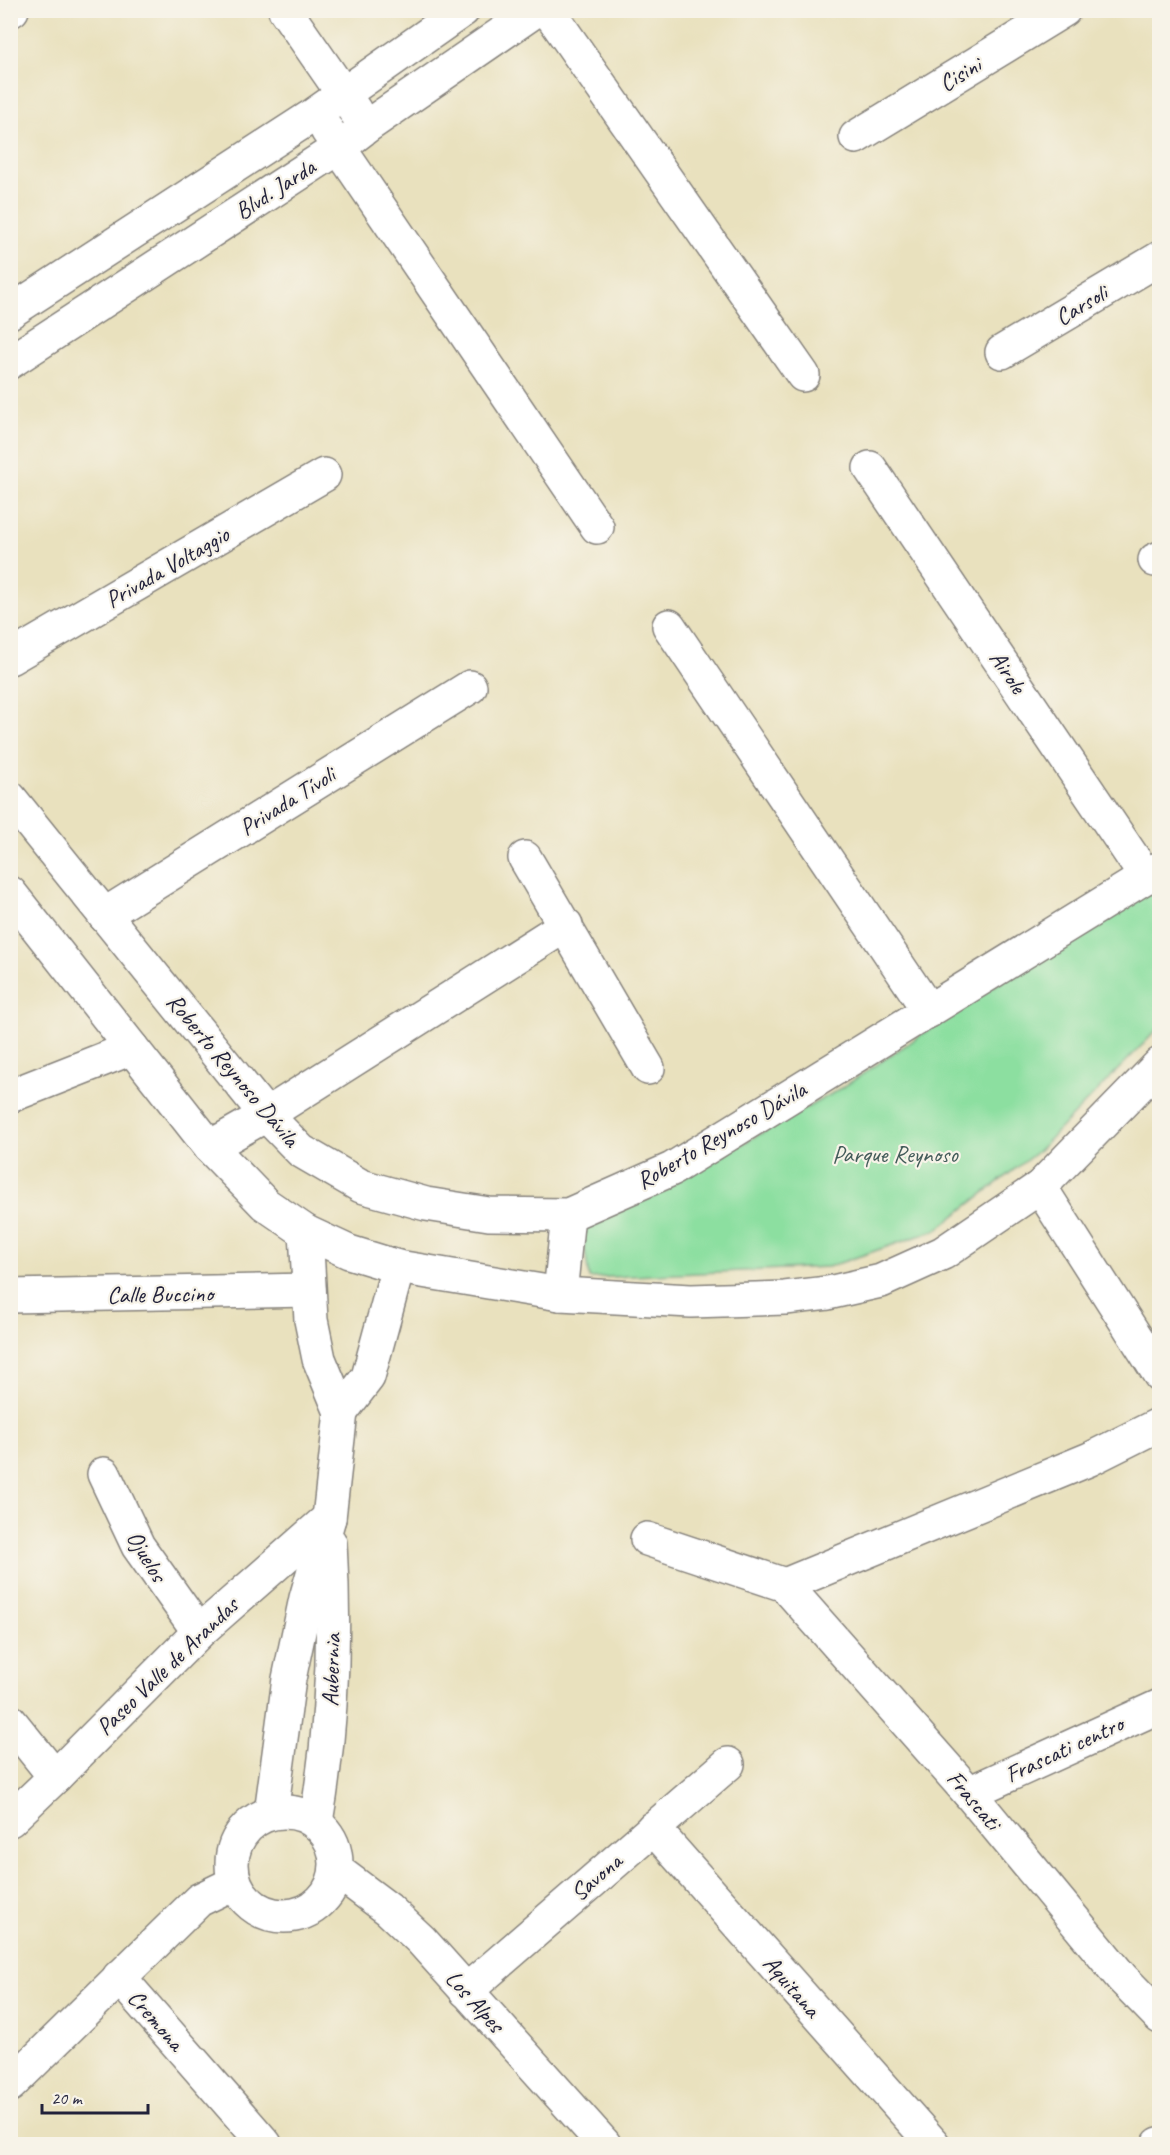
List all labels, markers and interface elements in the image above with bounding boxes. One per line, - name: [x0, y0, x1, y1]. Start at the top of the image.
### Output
- street label: Cisini: [934, 48, 989, 98]
- street label: Blvd. Jarda: [229, 151, 322, 226]
- street label: Carsoli: [1049, 276, 1116, 332]
- street label: Privada Voltaggio: [100, 519, 236, 615]
- street label: Airole: [983, 645, 1034, 701]
- street label: Privada Tívoli: [233, 758, 343, 842]
- street label: Roberto Reynoso Dávila: [160, 987, 307, 1154]
- street label: Roberto Reynoso Dávila: [631, 1073, 813, 1196]
- park label: Parque Reynoso: [832, 1139, 959, 1169]
- street label: Calle Buccino: [107, 1278, 216, 1310]
- street label: Ojuelos: [120, 1525, 175, 1589]
- street label: Paseo Valle de Arandas: [90, 1589, 246, 1741]
- street label: Aubernia: [315, 1631, 347, 1707]
- street label: Frascati centro: [1000, 1708, 1130, 1789]
- street label: Frascati: [940, 1764, 1010, 1839]
- street label: Savona: [564, 1845, 630, 1908]
- street label: Aquitana: [757, 1949, 828, 2025]
- street label: Los Alpes: [439, 1964, 513, 2041]
- street label: Cremona: [121, 1983, 192, 2058]
- scale bar: [42, 2077, 148, 2115]
- text: 20 m: [51, 2087, 84, 2109]

